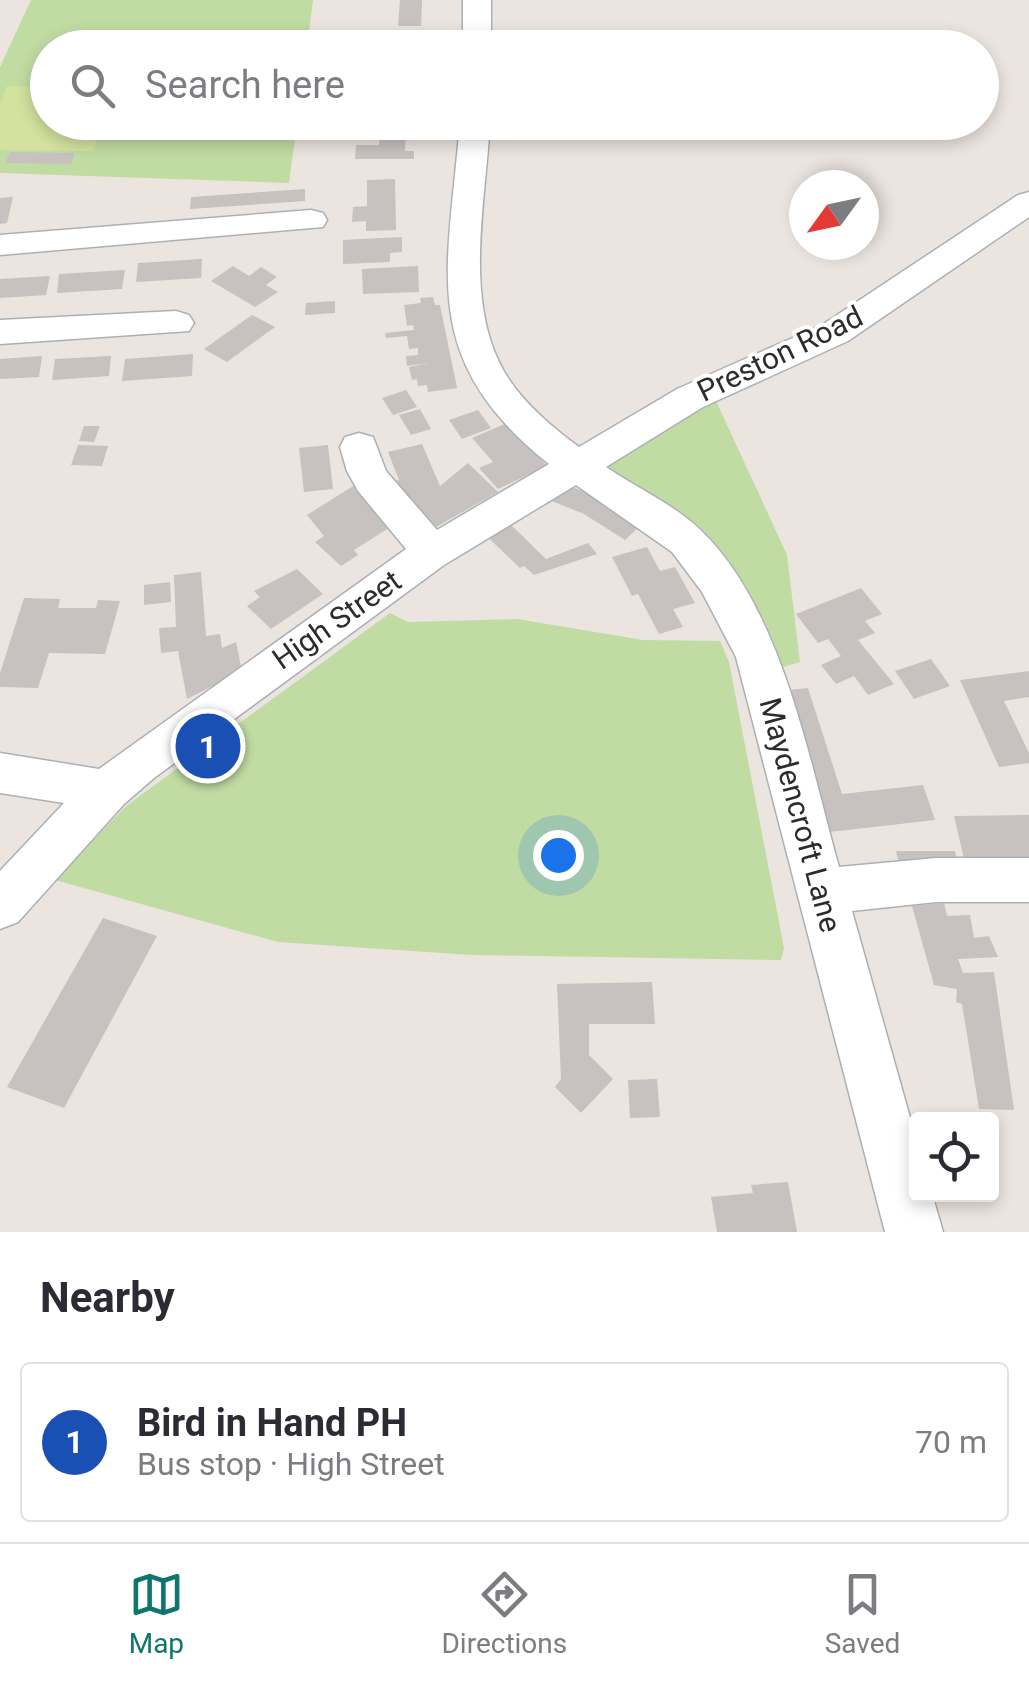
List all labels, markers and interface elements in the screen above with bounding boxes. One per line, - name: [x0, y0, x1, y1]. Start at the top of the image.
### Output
- search box: [30, 30, 999, 140]
- icon: search: [65, 58, 120, 113]
- text: Search here: [145, 63, 345, 107]
- north arrow: [789, 170, 879, 260]
- street label: Preston Road: [691, 298, 868, 409]
- street label: High Street: [266, 563, 408, 677]
- street label: Maydencroft Lane: [752, 694, 849, 936]
- pin: 1: [176, 708, 240, 784]
- your location: [533, 830, 584, 881]
- map controls: [909, 1112, 999, 1202]
- button: locate: [909, 1112, 999, 1202]
- text: Nearby: [40, 1273, 175, 1322]
- text: Bird in Hand PH: [137, 1401, 407, 1445]
- text: 1: [65, 1423, 84, 1461]
- text: 70 m: [915, 1423, 987, 1461]
- text: Bus stop · High Street: [137, 1445, 445, 1483]
- tab: Map: [129, 1567, 184, 1660]
- tab: Directions: [441, 1567, 567, 1660]
- tab: Saved: [825, 1567, 900, 1660]

